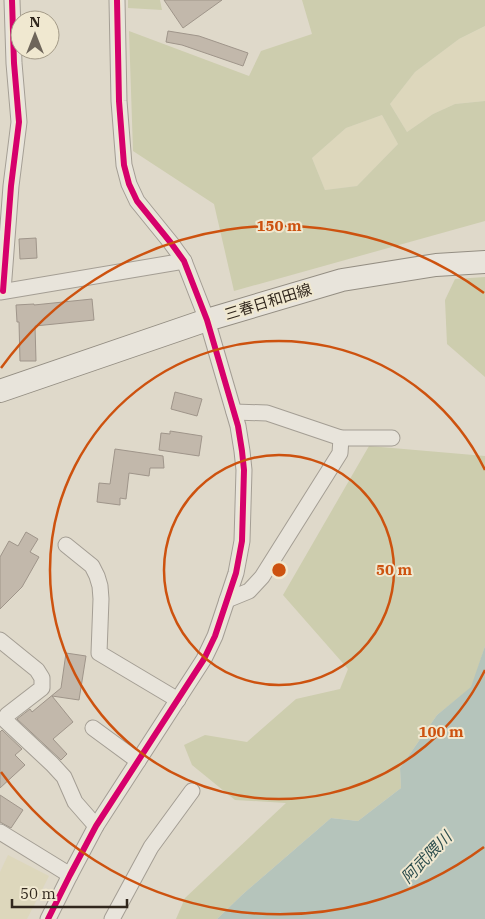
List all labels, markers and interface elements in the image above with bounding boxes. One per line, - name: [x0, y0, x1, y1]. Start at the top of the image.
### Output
- north arrow: [10, 10, 60, 60]
- text: N: [29, 13, 41, 31]
- text: 150 m: [256, 216, 302, 235]
- street label: 三春日和田線: [222, 279, 314, 324]
- text: 50 m: [376, 560, 412, 579]
- centre of rings: [270, 561, 288, 579]
- text: 100 m: [418, 722, 464, 741]
- water label: 阿武隈川: [397, 826, 457, 887]
- scale bar: [12, 876, 128, 908]
- text: 50 m: [20, 884, 56, 903]

